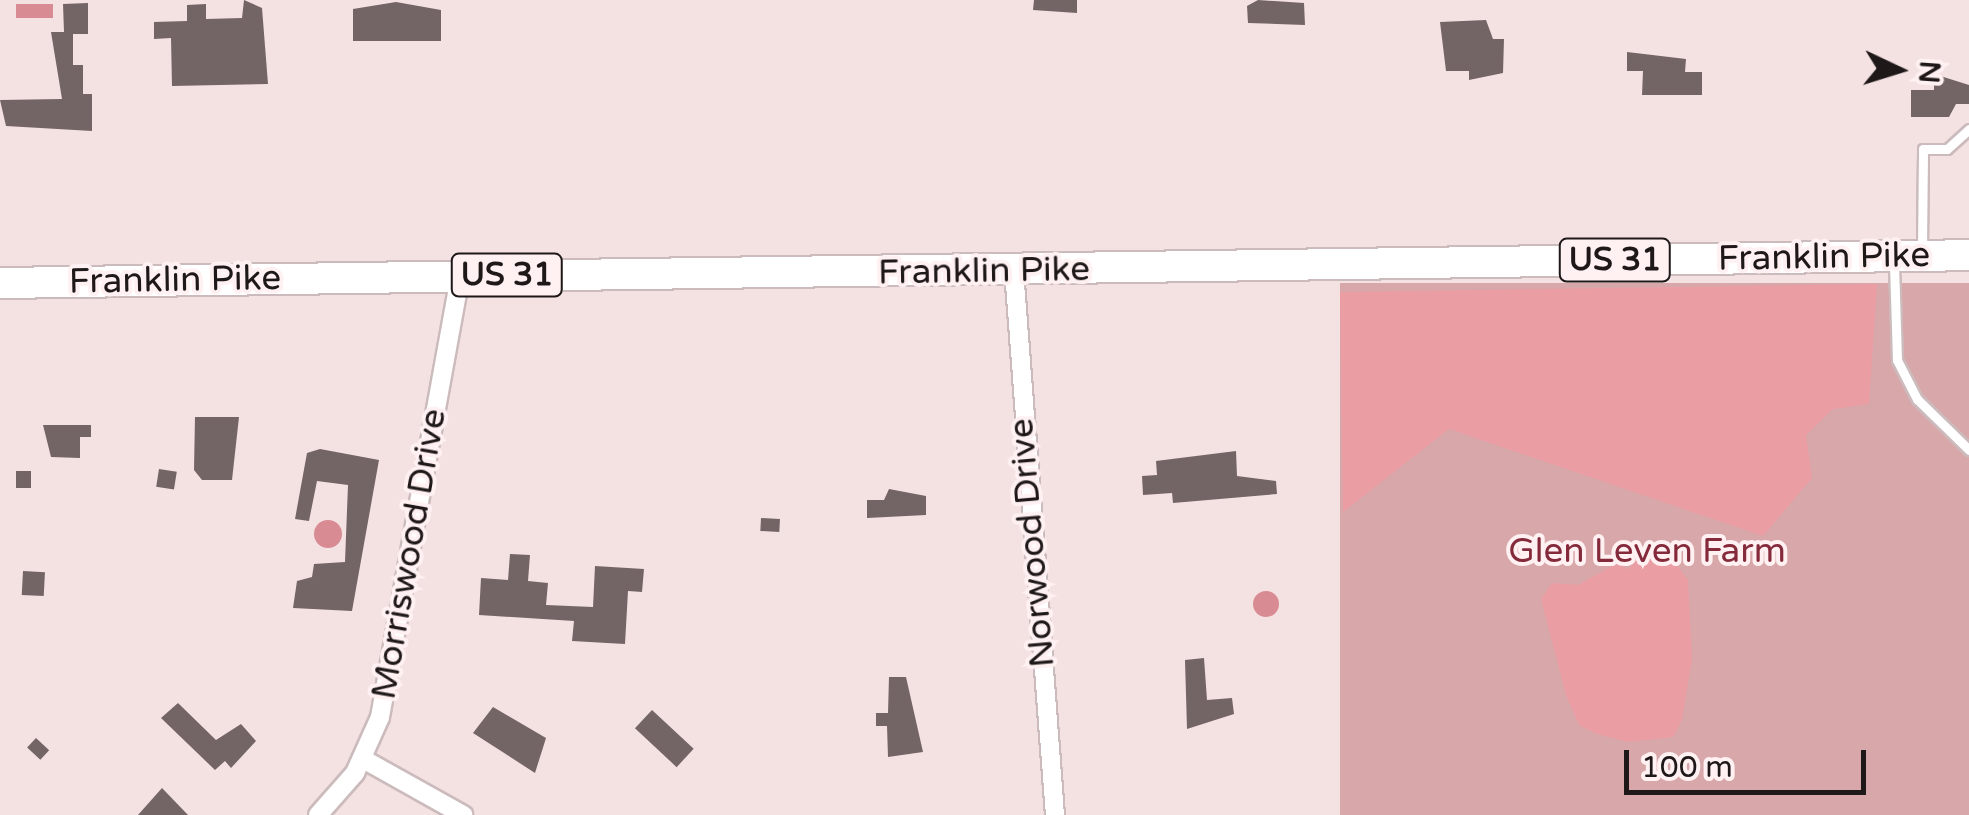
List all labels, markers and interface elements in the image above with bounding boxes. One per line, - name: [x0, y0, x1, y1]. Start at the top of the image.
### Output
- north arrow: [1849, 20, 1949, 120]
- text: N: [1911, 60, 1947, 84]
- road number: US 31: [1558, 233, 1672, 287]
- street label: Franklin Pike: [1718, 234, 1930, 280]
- road number: US 31: [450, 248, 564, 302]
- street label: Franklin Pike: [878, 248, 1090, 294]
- street label: Franklin Pike: [69, 257, 281, 303]
- street label: Morriswood Drive: [363, 405, 455, 703]
- street label: Norwood Drive: [1000, 417, 1064, 669]
- park label: Glen Leven Farm: [1508, 530, 1786, 572]
- scale bar: [1629, 730, 1872, 792]
- text: 100 m: [1641, 749, 1733, 786]

